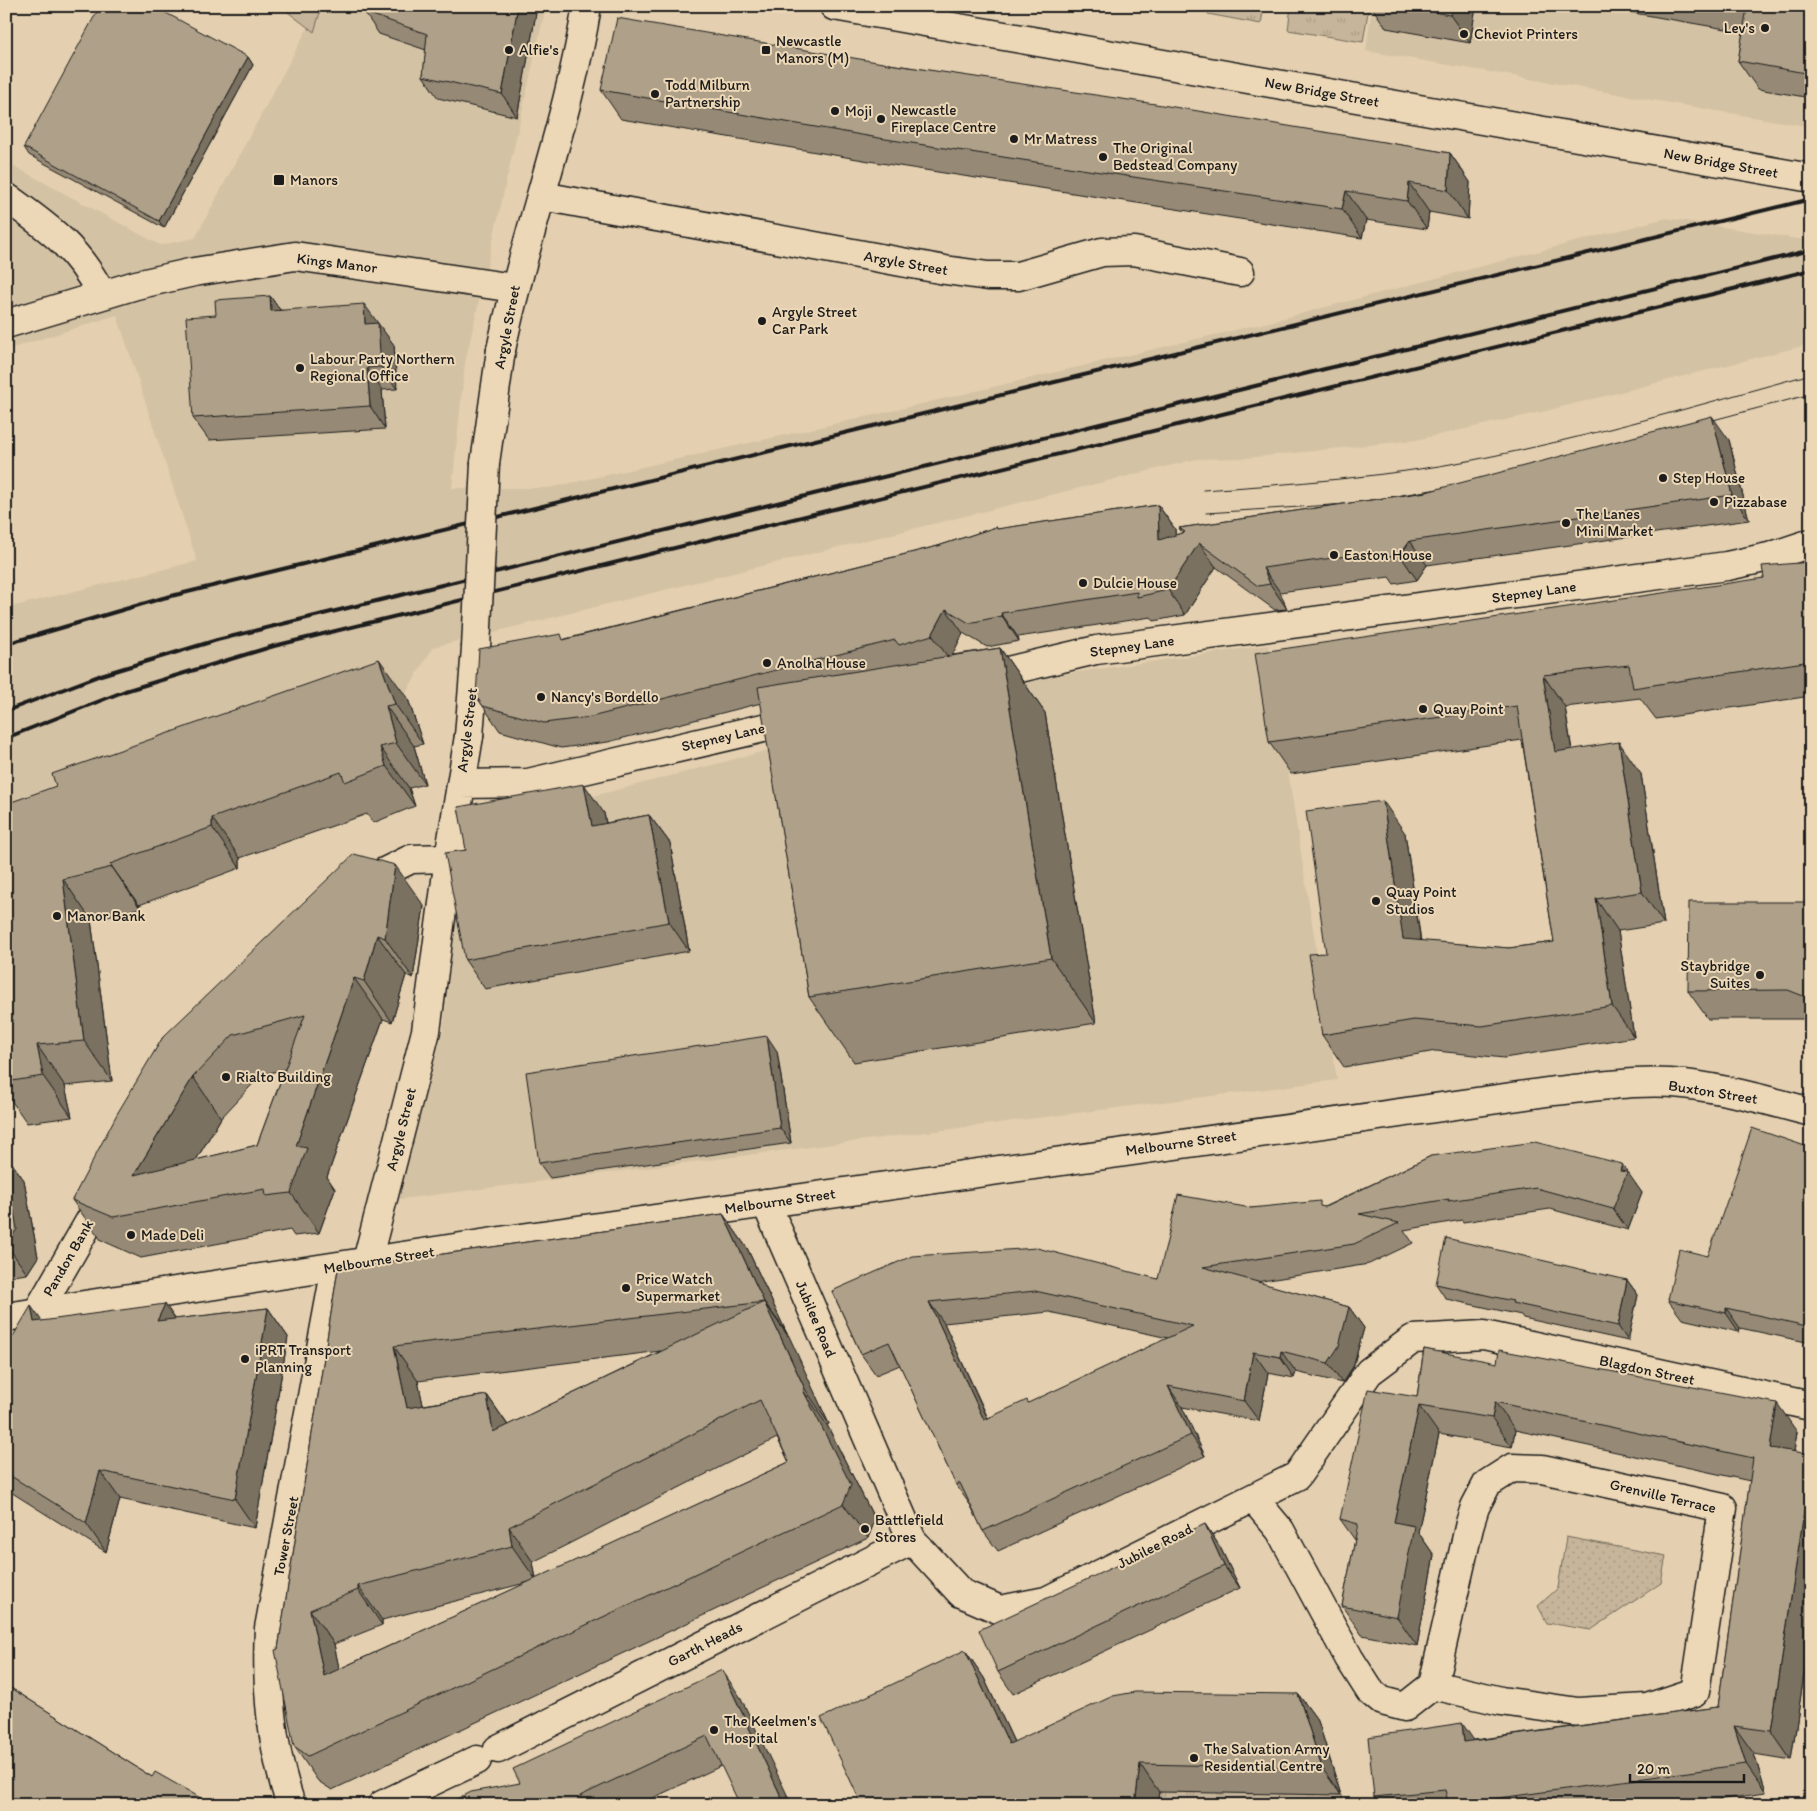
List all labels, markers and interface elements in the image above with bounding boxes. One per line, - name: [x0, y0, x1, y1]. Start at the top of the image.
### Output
- place label: Lev's: [1724, 19, 1755, 37]
- marker: Lev's: [1759, 22, 1771, 34]
- place label: Cheviot Printers: [1474, 25, 1578, 43]
- marker: Cheviot Printers: [1458, 28, 1470, 40]
- place label: Newcastle Manors (M): [776, 32, 849, 67]
- place label: Alfie's: [519, 41, 559, 59]
- marker: Alfie's: [503, 44, 515, 56]
- marker: Newcastle Manors (M): [760, 44, 772, 56]
- street label: New Bridge Street: [1263, 73, 1381, 111]
- place label: Todd Milburn Partnership: [665, 76, 750, 111]
- marker: Todd Milburn Partnership: [649, 88, 661, 100]
- place label: Newcastle Fireplace Centre: [891, 101, 996, 136]
- place label: Moji: [845, 102, 872, 120]
- marker: Moji: [829, 105, 841, 117]
- marker: Newcastle Fireplace Centre: [875, 113, 887, 125]
- place label: Mr Matress: [1024, 130, 1097, 148]
- marker: Mr Matress: [1008, 133, 1020, 145]
- place label: The Original Bedstead Company: [1113, 139, 1237, 174]
- street label: New Bridge Street: [1662, 144, 1780, 182]
- marker: The Original Bedstead Company: [1097, 151, 1109, 163]
- place label: Manors: [290, 171, 338, 189]
- marker: Manors: [272, 173, 286, 187]
- street label: Argyle Street: [863, 247, 950, 279]
- street label: Kings Manor: [296, 249, 379, 277]
- street label: Argyle Street: [490, 283, 524, 370]
- place label: Argyle Street Car Park: [772, 303, 857, 338]
- marker: Argyle Street Car Park: [756, 315, 768, 327]
- place label: Labour Party Northern Regional Office: [310, 350, 455, 385]
- marker: Labour Party Northern Regional Office: [294, 362, 306, 374]
- place label: Step House: [1673, 469, 1745, 487]
- marker: Step House: [1657, 472, 1669, 484]
- place label: Pizzabase: [1724, 493, 1787, 511]
- marker: Pizzabase: [1708, 496, 1720, 508]
- place label: The Lanes Mini Market: [1576, 505, 1654, 540]
- marker: The Lanes Mini Market: [1560, 517, 1572, 529]
- place label: Easton House: [1344, 546, 1432, 564]
- marker: Easton House: [1328, 549, 1340, 561]
- place label: Dulcie House: [1093, 574, 1177, 592]
- marker: Dulcie House: [1077, 577, 1089, 589]
- street label: Stepney Lane: [1491, 577, 1577, 607]
- street label: Stepney Lane: [1089, 631, 1175, 661]
- place label: Anolha House: [777, 654, 866, 672]
- marker: Anolha House: [761, 657, 773, 669]
- street label: Argyle Street: [453, 686, 481, 773]
- place label: Nancy's Bordello: [551, 688, 659, 706]
- marker: Nancy's Bordello: [535, 691, 547, 703]
- place label: Quay Point: [1433, 700, 1504, 718]
- marker: Quay Point: [1417, 703, 1429, 715]
- street label: Stepney Lane: [679, 719, 767, 755]
- place label: Quay Point Studios: [1386, 883, 1457, 918]
- marker: Quay Point Studios: [1370, 895, 1382, 907]
- place label: Manor Bank: [67, 907, 146, 925]
- marker: Manor Bank: [51, 910, 63, 922]
- place label: Staybridge Suites: [1680, 957, 1750, 992]
- marker: Staybridge Suites: [1754, 969, 1766, 981]
- place label: Rialto Building: [236, 1068, 331, 1086]
- marker: Rialto Building: [220, 1071, 232, 1083]
- street label: Buxton Street: [1667, 1076, 1759, 1108]
- street label: Argyle Street: [382, 1085, 420, 1172]
- street label: Melbourne Street: [1124, 1126, 1238, 1160]
- street label: Melbourne Street: [723, 1184, 837, 1218]
- street label: Pandon Bank: [39, 1216, 97, 1300]
- place label: Made Deli: [141, 1226, 204, 1244]
- marker: Made Deli: [125, 1229, 137, 1241]
- street label: Melbourne Street: [322, 1242, 436, 1278]
- place label: Price Watch Supermarket: [636, 1270, 721, 1305]
- street label: Jubilee Road: [792, 1278, 841, 1361]
- marker: Price Watch Supermarket: [620, 1282, 632, 1294]
- place label: iPRT Transport Planning: [255, 1341, 352, 1376]
- street label: Blagdon Street: [1598, 1351, 1697, 1389]
- marker: iPRT Transport Planning: [239, 1353, 251, 1365]
- street label: Grenville Terrace: [1608, 1475, 1718, 1517]
- street label: Tower Street: [269, 1494, 303, 1577]
- place label: Battlefield Stores: [875, 1511, 944, 1546]
- street label: Jubilee Road: [1114, 1519, 1196, 1573]
- marker: Battlefield Stores: [859, 1523, 871, 1535]
- street label: Garth Heads: [665, 1617, 746, 1670]
- place label: The Keelmen's Hospital: [724, 1712, 817, 1747]
- marker: The Keelmen's Hospital: [708, 1724, 720, 1736]
- place label: The Salvation Army Residential Centre: [1204, 1740, 1329, 1775]
- scale bar: [1630, 1751, 1743, 1783]
- marker: The Salvation Army Residential Centre: [1188, 1752, 1200, 1764]
- text: 20 m: [1637, 1760, 1671, 1778]

